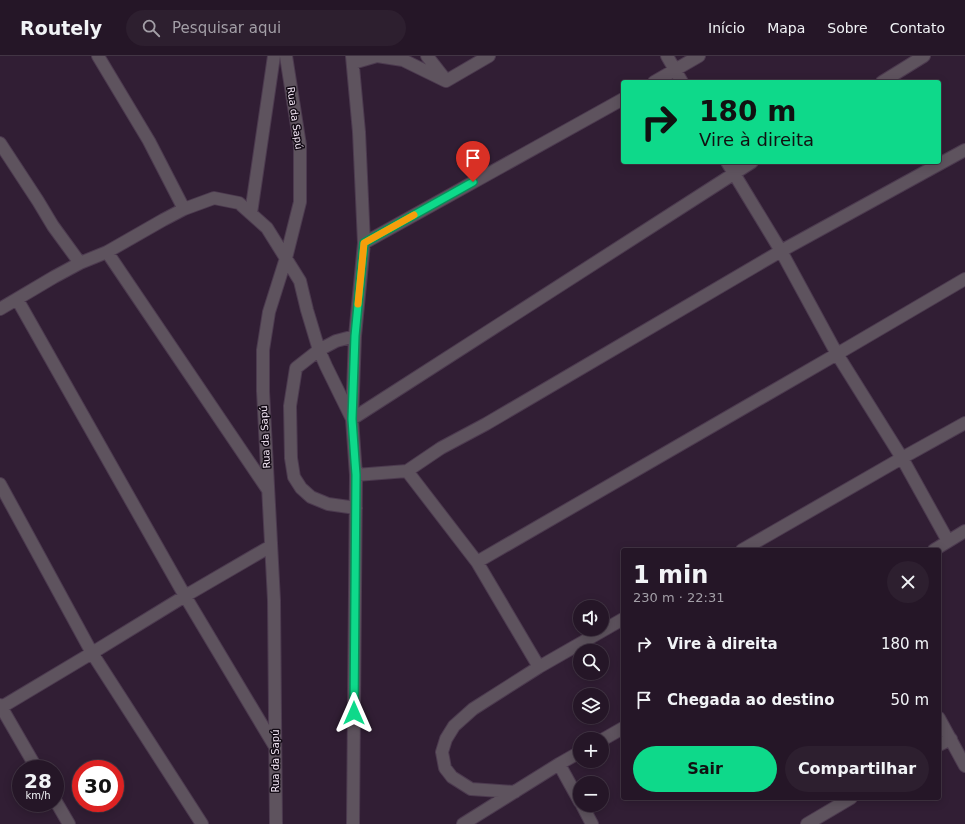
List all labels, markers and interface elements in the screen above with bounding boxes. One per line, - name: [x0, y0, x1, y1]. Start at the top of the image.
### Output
- search box: [126, 10, 406, 46]
- text: Routely: [20, 17, 102, 39]
- icon: search: [140, 17, 162, 39]
- text: Pesquisar aqui: [172, 19, 281, 37]
- text: Início: [708, 20, 745, 36]
- text: Mapa: [767, 20, 805, 36]
- text: Sobre: [827, 20, 868, 36]
- text: Contato: [890, 20, 945, 36]
- street label: Rua da Sapú: [285, 86, 305, 150]
- text: 180 m: [699, 95, 796, 128]
- icon: right: [633, 96, 685, 148]
- text: Vire à direita: [699, 129, 814, 150]
- pin: [456, 141, 490, 182]
- icon: arrive: [462, 147, 484, 169]
- street label: Rua da Sapú: [258, 405, 272, 469]
- text: 1 min: [633, 561, 708, 589]
- button: close: [887, 561, 929, 603]
- text: 230 m · 22:31: [633, 590, 724, 605]
- map controls: [573, 600, 609, 812]
- button: sound: [573, 600, 609, 636]
- icon: right: [633, 633, 655, 655]
- text: Vire à direita: [667, 635, 778, 653]
- text: 180 m: [881, 635, 929, 653]
- button: search: [573, 644, 609, 680]
- button: layers: [573, 688, 609, 724]
- icon: arrive: [633, 689, 655, 711]
- text: Chegada ao destino: [667, 691, 835, 709]
- text: 50 m: [891, 691, 929, 709]
- position arrow: [333, 692, 375, 734]
- street label: Rua da Sapú: [270, 730, 281, 792]
- button: +: [573, 732, 609, 768]
- button: Sair: [633, 746, 777, 792]
- button: Compartilhar: [785, 746, 929, 792]
- speed limit sign: 30: [72, 760, 124, 812]
- text: 28: [24, 769, 52, 793]
- button: −: [573, 776, 609, 812]
- text: km/h: [25, 790, 51, 801]

